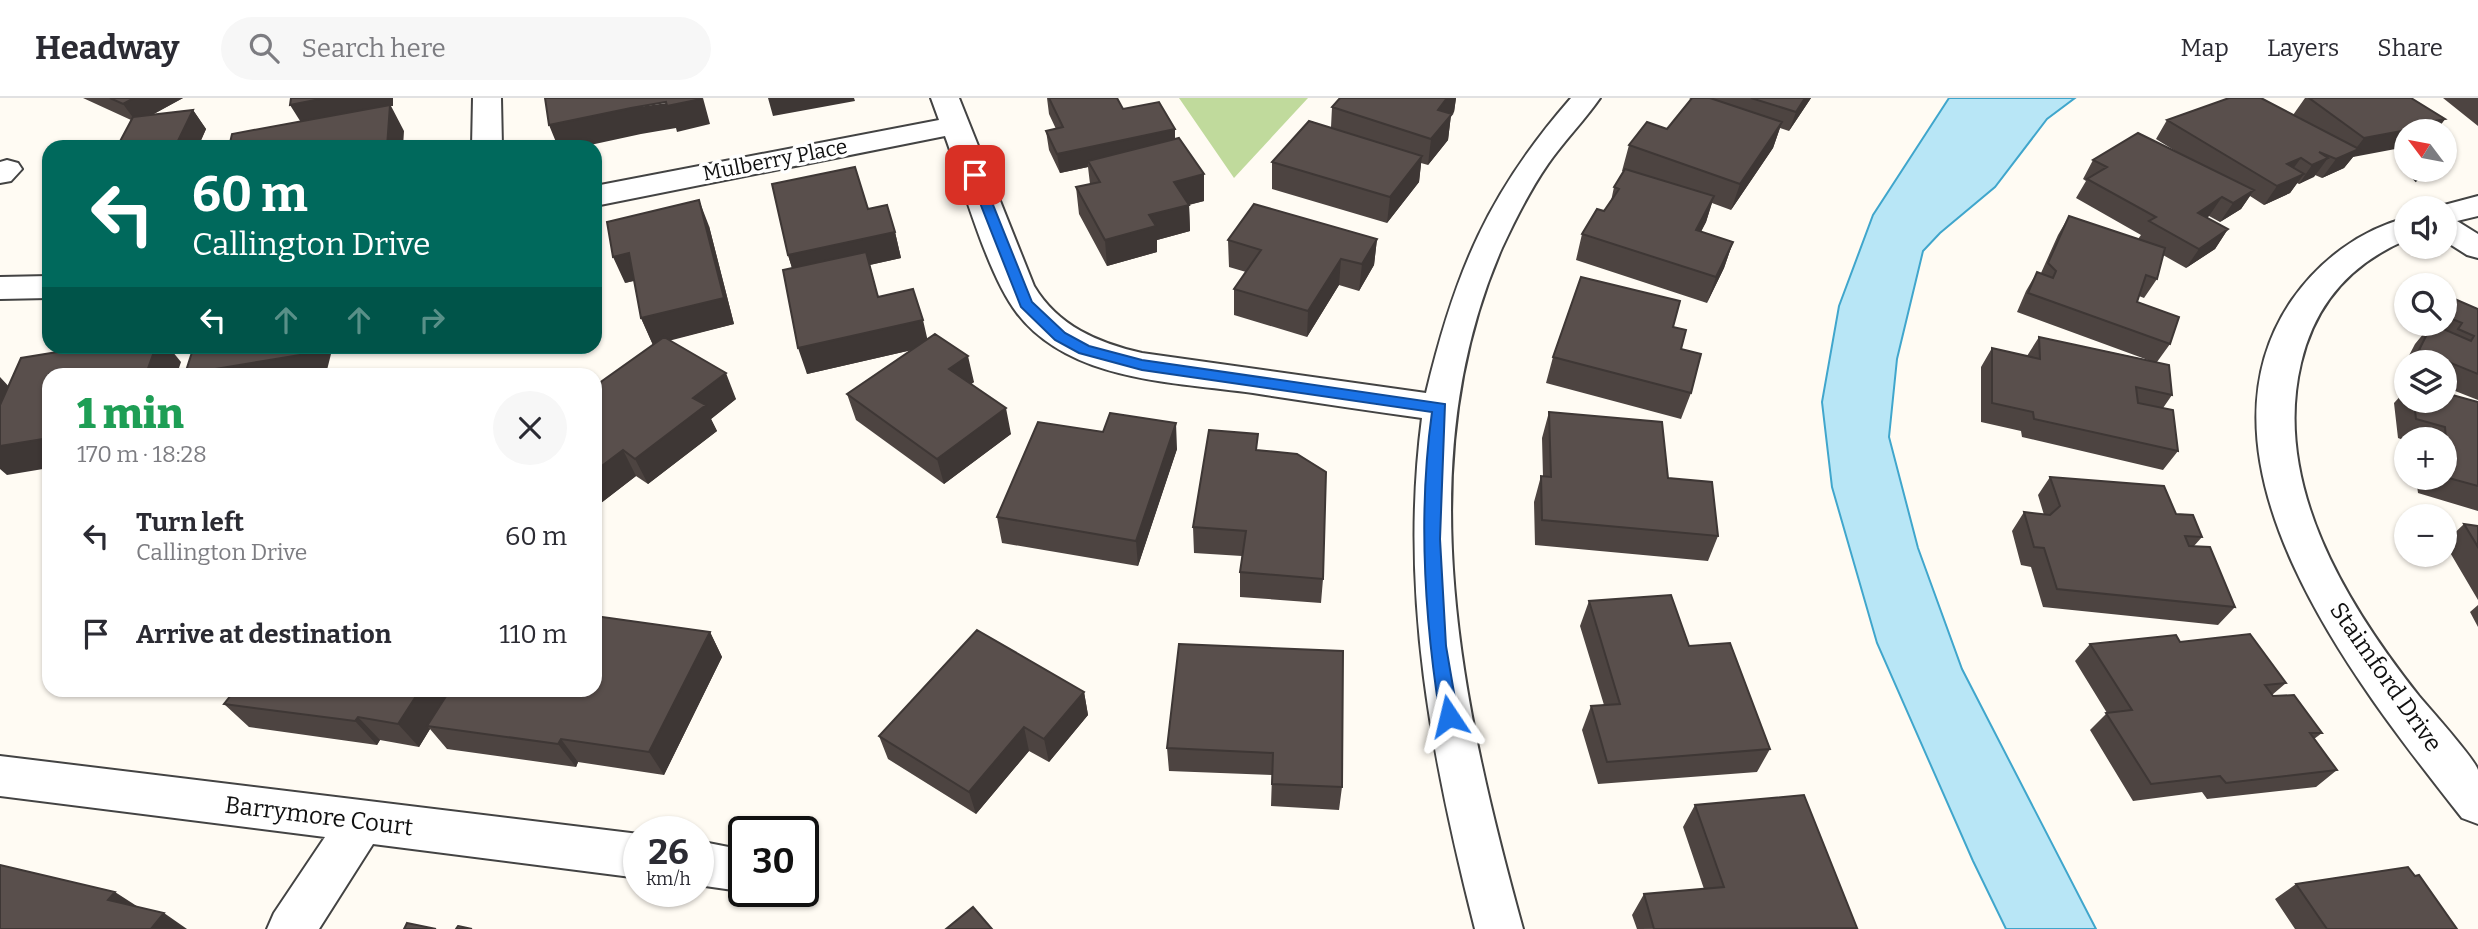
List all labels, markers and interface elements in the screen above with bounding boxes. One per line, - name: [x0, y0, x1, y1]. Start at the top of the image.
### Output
- search box: [221, 17, 711, 80]
- text: Headway: [35, 28, 179, 68]
- icon: search: [245, 29, 283, 67]
- text: Search here: [301, 33, 446, 64]
- text: Map: [2181, 34, 2229, 62]
- text: Layers: [2267, 34, 2339, 62]
- text: Share: [2377, 34, 2443, 62]
- north arrow: [2394, 119, 2457, 182]
- map controls: [2394, 119, 2457, 567]
- street label: Mulberry Place: [701, 133, 849, 187]
- pin: [945, 145, 1005, 205]
- icon: arrive: [956, 156, 994, 194]
- text: 60 m: [192, 165, 308, 224]
- icon: left: [77, 168, 168, 259]
- button: sound: [2394, 196, 2457, 259]
- text: Callington Drive: [192, 225, 430, 263]
- button: search: [2394, 273, 2457, 336]
- icon: left: [194, 301, 232, 339]
- icon: ahead: [267, 301, 305, 339]
- icon: ahead: [340, 301, 378, 339]
- icon: right: [413, 301, 451, 339]
- button: layers: [2394, 350, 2457, 413]
- text: 1 min: [77, 389, 184, 439]
- button: close: [493, 391, 567, 465]
- button: +: [2394, 427, 2457, 490]
- text: 170 m · 18:28: [77, 440, 207, 468]
- button: −: [2394, 504, 2457, 567]
- text: Turn left: [136, 507, 244, 538]
- icon: left: [77, 517, 115, 555]
- text: 60 m: [505, 521, 567, 552]
- text: Callington Drive: [136, 538, 307, 566]
- street label: Staimford Drive: [2324, 597, 2448, 757]
- icon: arrive: [77, 615, 115, 653]
- text: Arrive at destination: [136, 619, 391, 650]
- text: 110 m: [499, 619, 567, 650]
- position arrow: [1412, 679, 1486, 753]
- street label: Barrymore Court: [223, 791, 415, 841]
- speed limit sign: 30: [728, 816, 819, 907]
- text: 26: [648, 831, 689, 873]
- text: km/h: [646, 868, 691, 890]

